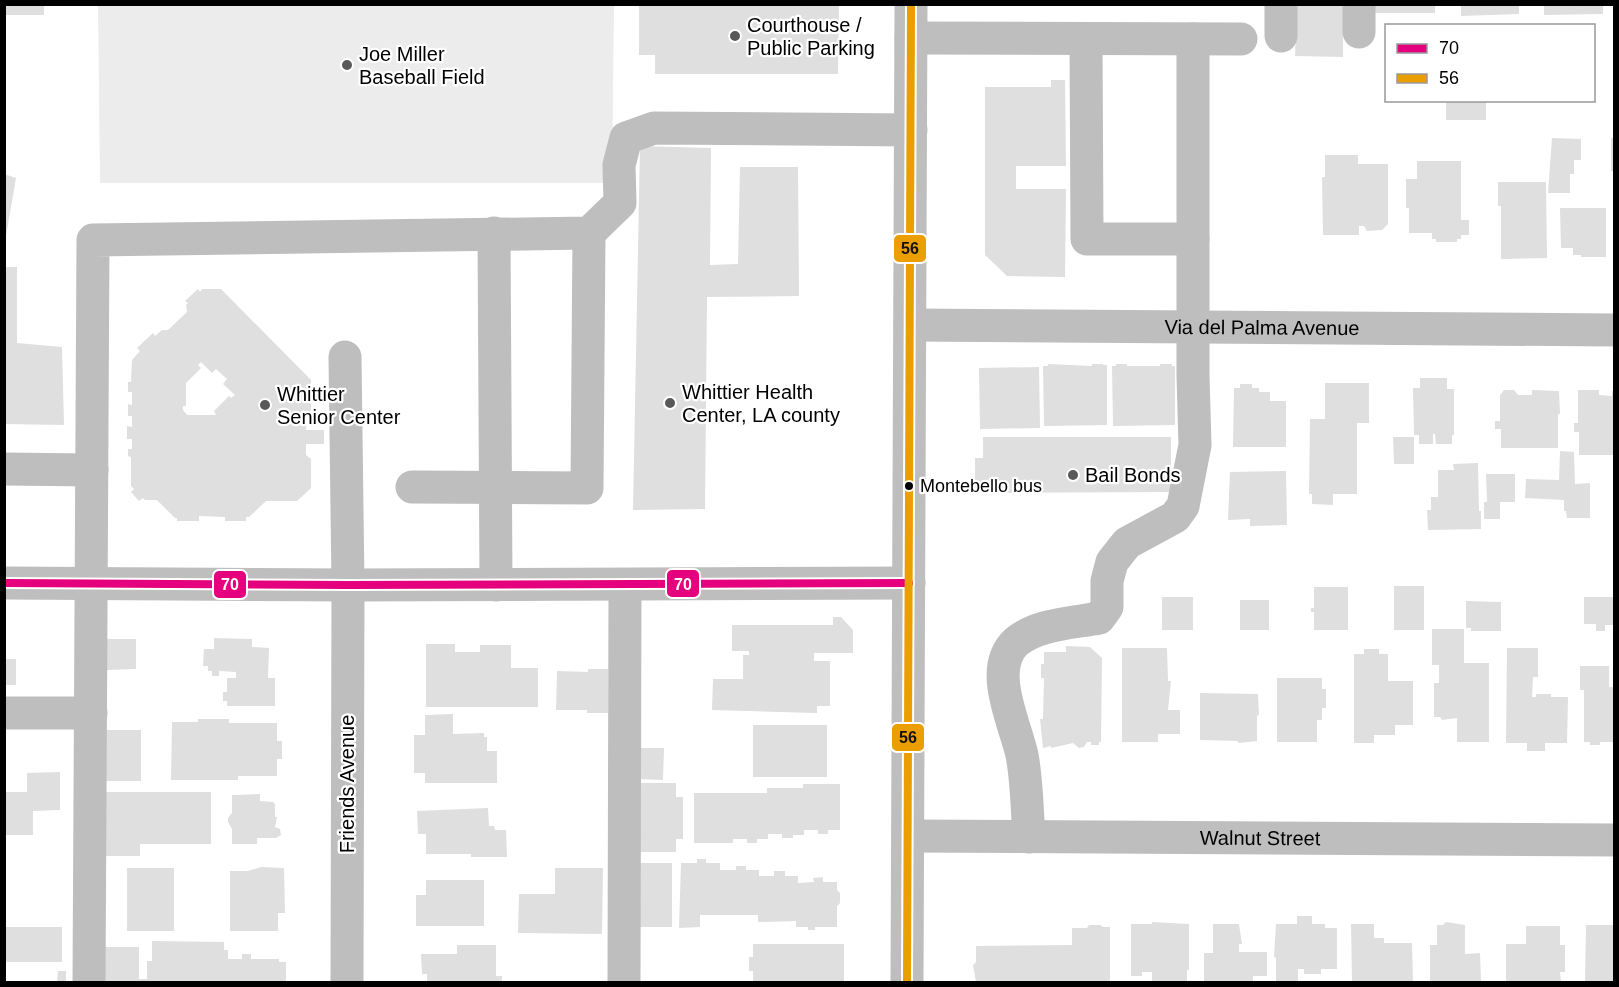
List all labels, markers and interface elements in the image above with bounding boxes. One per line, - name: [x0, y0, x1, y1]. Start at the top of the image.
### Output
- place label: Courthouse / Public Parking: [747, 14, 875, 59]
- legend: [1385, 24, 1595, 102]
- marker: Courthouse / Public Parking: [728, 29, 742, 43]
- text: 70: [1439, 38, 1459, 58]
- place label: Joe Miller Baseball Field: [359, 43, 485, 88]
- marker: Joe Miller Baseball Field: [340, 58, 354, 72]
- text: 56: [1439, 68, 1459, 88]
- line badge: 56: [893, 234, 927, 263]
- text: 56: [901, 240, 919, 257]
- street label: Via del Palma Avenue: [1164, 316, 1360, 339]
- place label: Whittier Health Center, LA county: [682, 381, 840, 426]
- place label: Whittier Senior Center: [277, 383, 401, 428]
- marker: Whittier Health Center, LA county: [663, 396, 677, 410]
- marker: Whittier Senior Center: [258, 398, 272, 412]
- place label: Bail Bonds: [1085, 464, 1181, 486]
- marker: Bail Bonds: [1066, 468, 1080, 482]
- place label: Montebello bus: [920, 476, 1042, 496]
- marker: Montebello bus: [903, 480, 915, 492]
- line badge: 70: [666, 569, 700, 598]
- line badge: 70: [213, 570, 247, 599]
- text: 70: [221, 576, 239, 593]
- text: 70: [674, 576, 692, 593]
- street label: Friends Avenue: [336, 715, 358, 853]
- line badge: 56: [891, 723, 925, 752]
- text: 56: [899, 729, 917, 746]
- street label: Walnut Street: [1200, 827, 1321, 849]

